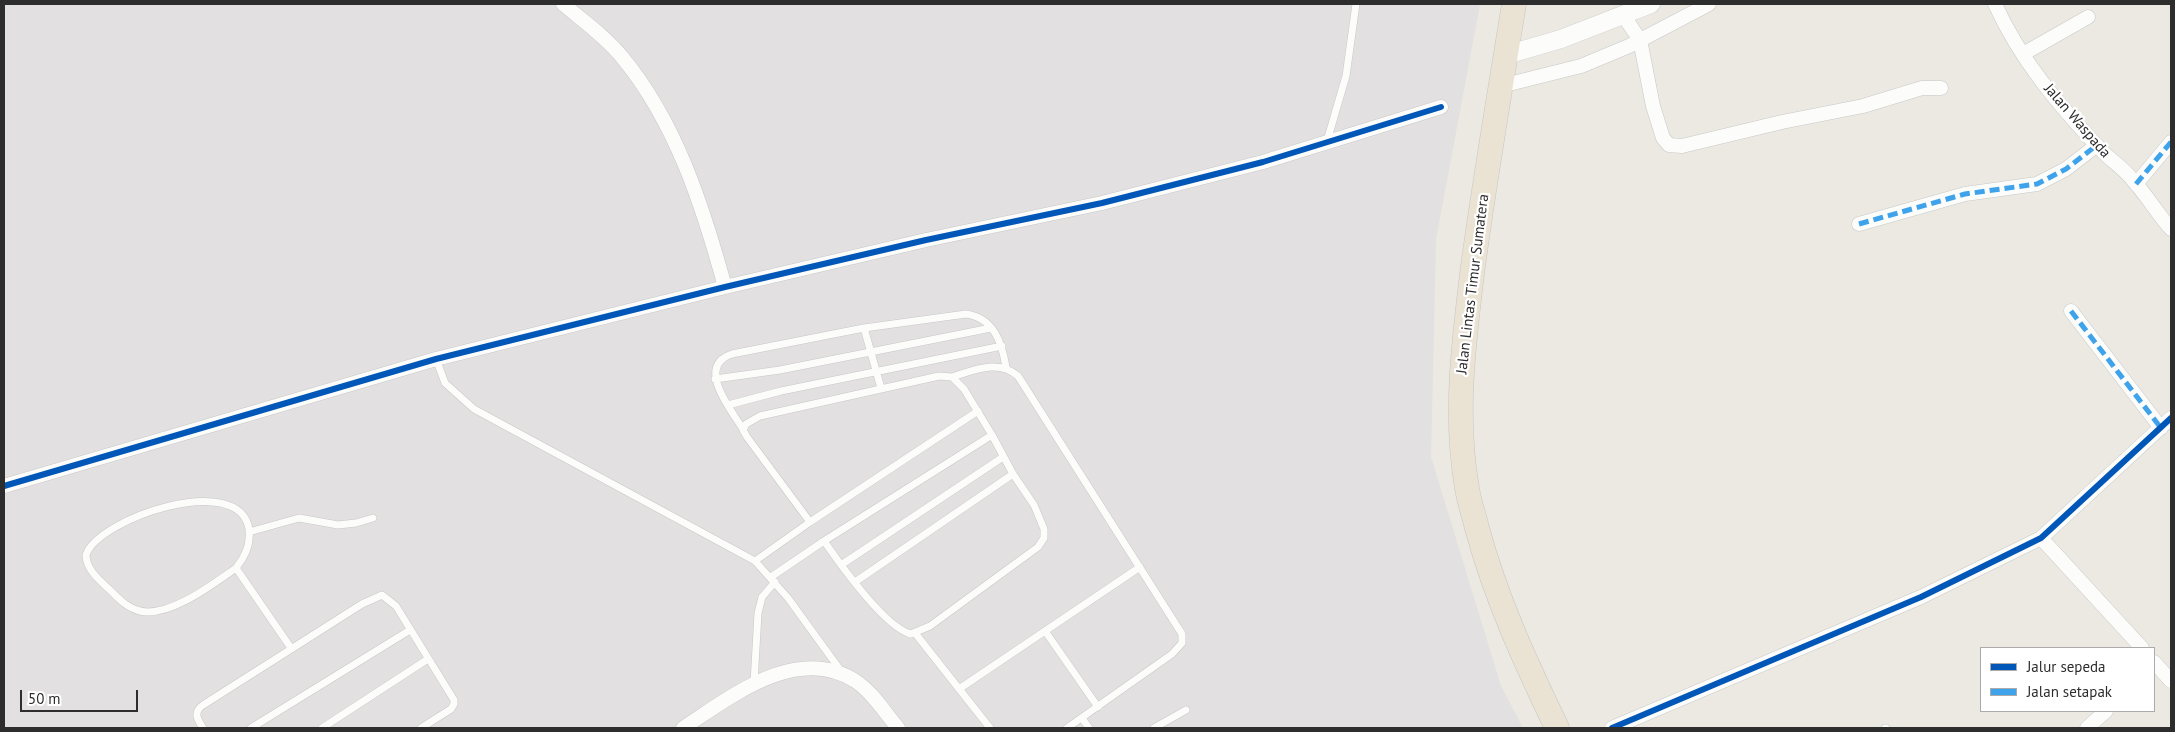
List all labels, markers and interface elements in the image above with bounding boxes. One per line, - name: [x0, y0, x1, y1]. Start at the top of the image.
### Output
- street label: Jalan Waspada: [2040, 80, 2114, 162]
- street label: Jalan Lintas Timur Sumatera: [1453, 193, 1493, 375]
- legend: [1980, 647, 2155, 712]
- text: Jalur sepeda: [2027, 657, 2106, 676]
- scale bar: [22, 680, 140, 712]
- text: Jalan setapak: [2027, 682, 2112, 701]
- text: 50 m: [28, 689, 61, 708]

